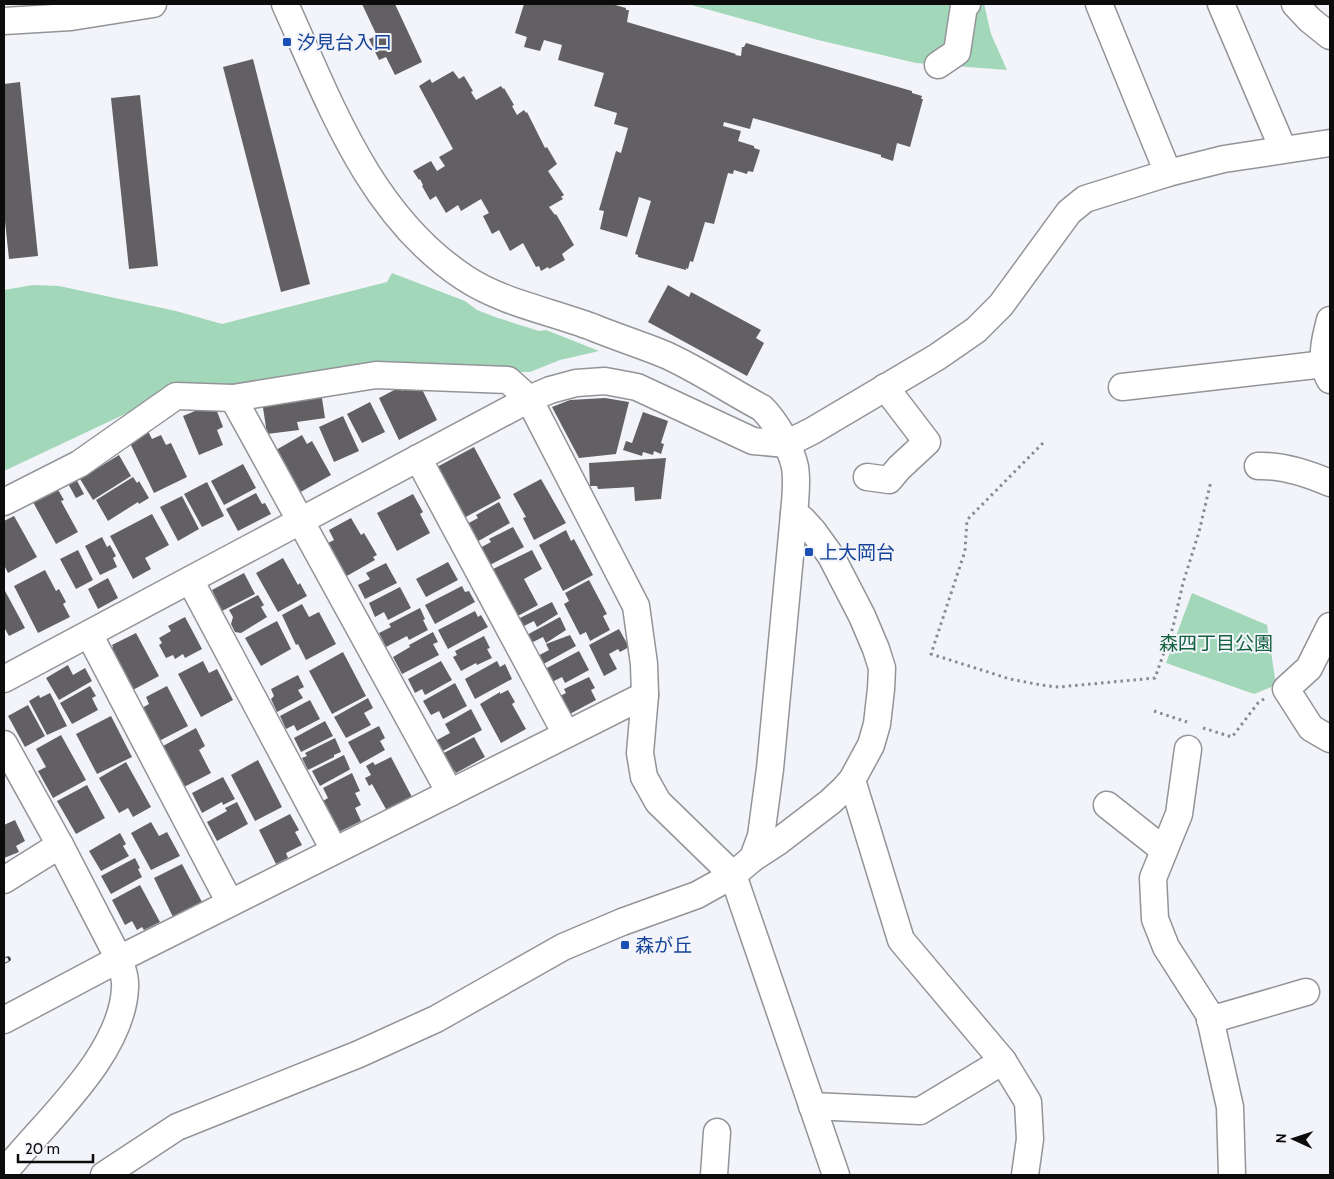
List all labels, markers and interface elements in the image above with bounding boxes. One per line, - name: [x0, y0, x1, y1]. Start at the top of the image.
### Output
- place label: 汐見台入口: [297, 31, 392, 54]
- marker: 汐見台入口: [281, 36, 293, 48]
- place label: 上大岡台: [819, 541, 895, 564]
- marker: 上大岡台: [803, 546, 815, 558]
- park label: 森四丁目公園: [1159, 632, 1273, 655]
- place label: 森が丘: [635, 934, 692, 957]
- marker: 森が丘: [619, 939, 631, 951]
- north arrow: [1269, 1114, 1319, 1164]
- scale bar: [18, 1132, 92, 1164]
- text: N: [1272, 1133, 1290, 1144]
- text: 20 m: [25, 1140, 60, 1158]

